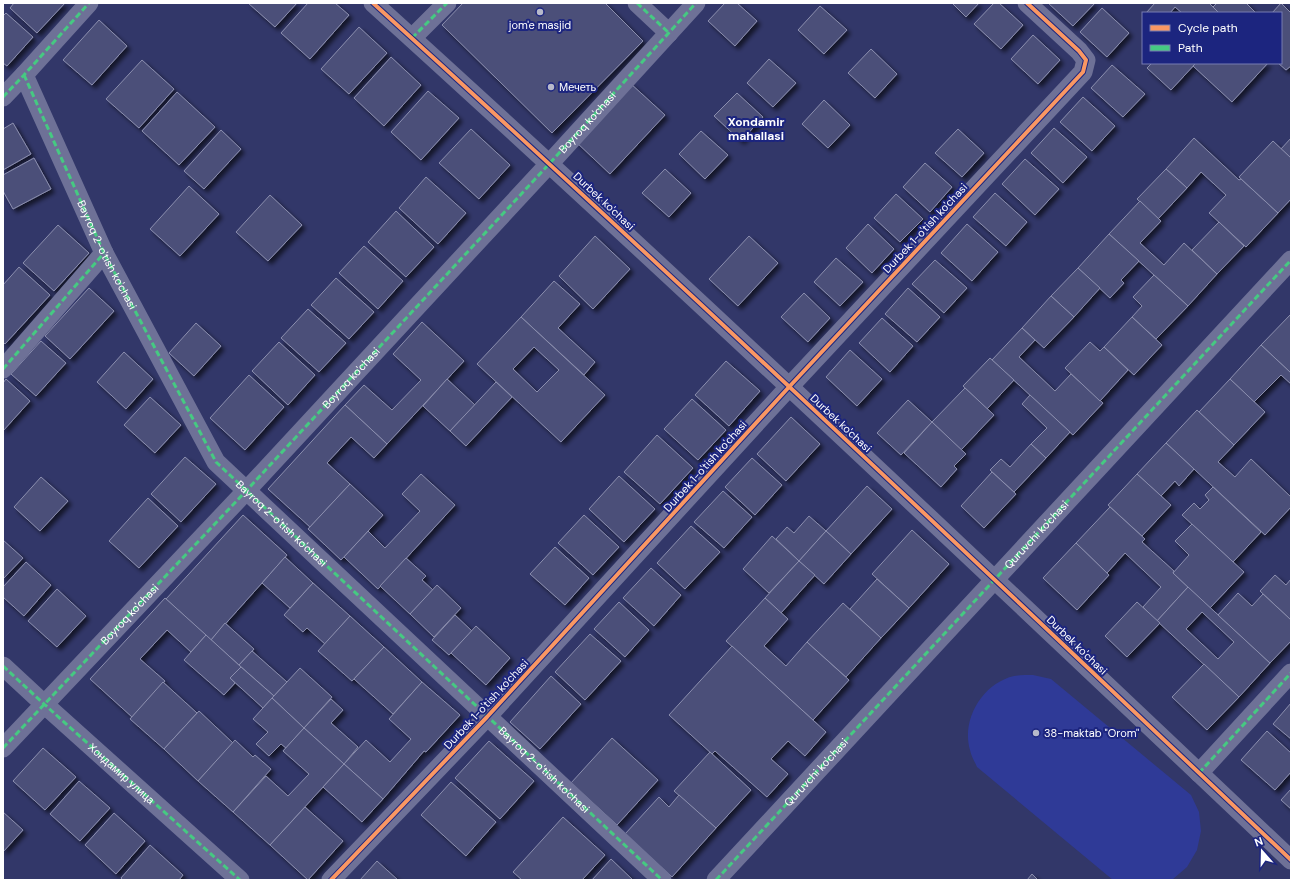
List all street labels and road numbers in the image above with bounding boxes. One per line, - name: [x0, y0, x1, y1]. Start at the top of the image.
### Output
- street label: Boyroq ko'chasi: [556, 89, 619, 156]
- street label: Durbek ko'chasi: [570, 169, 638, 233]
- street label: Durbek 1-o'tish ko'chasi: [880, 180, 970, 276]
- street label: Bayroq 2-o'tish ko'chasi: [74, 198, 140, 312]
- street label: Boyroq ko'chasi: [319, 344, 383, 411]
- street label: Durbek ko'chasi: [807, 391, 875, 455]
- street label: Durbek 1-o'tish ko'chasi: [660, 418, 750, 514]
- street label: Bayroq 2-o'tish ko'chasi: [233, 477, 330, 569]
- street label: Quruvchi ko'chasi: [1001, 498, 1071, 572]
- street label: Boyroq ko'chasi: [97, 581, 161, 648]
- street label: Durbek ko'chasi: [1044, 613, 1110, 677]
- street label: Durbek 1-o'tish ko'chasi: [441, 656, 531, 752]
- street label: Bayroq 2-o'tish ko'chasi: [496, 723, 593, 816]
- street label: Quruvchi ko'chasi: [781, 735, 851, 809]
- street label: Хондамир улица: [85, 740, 158, 808]

